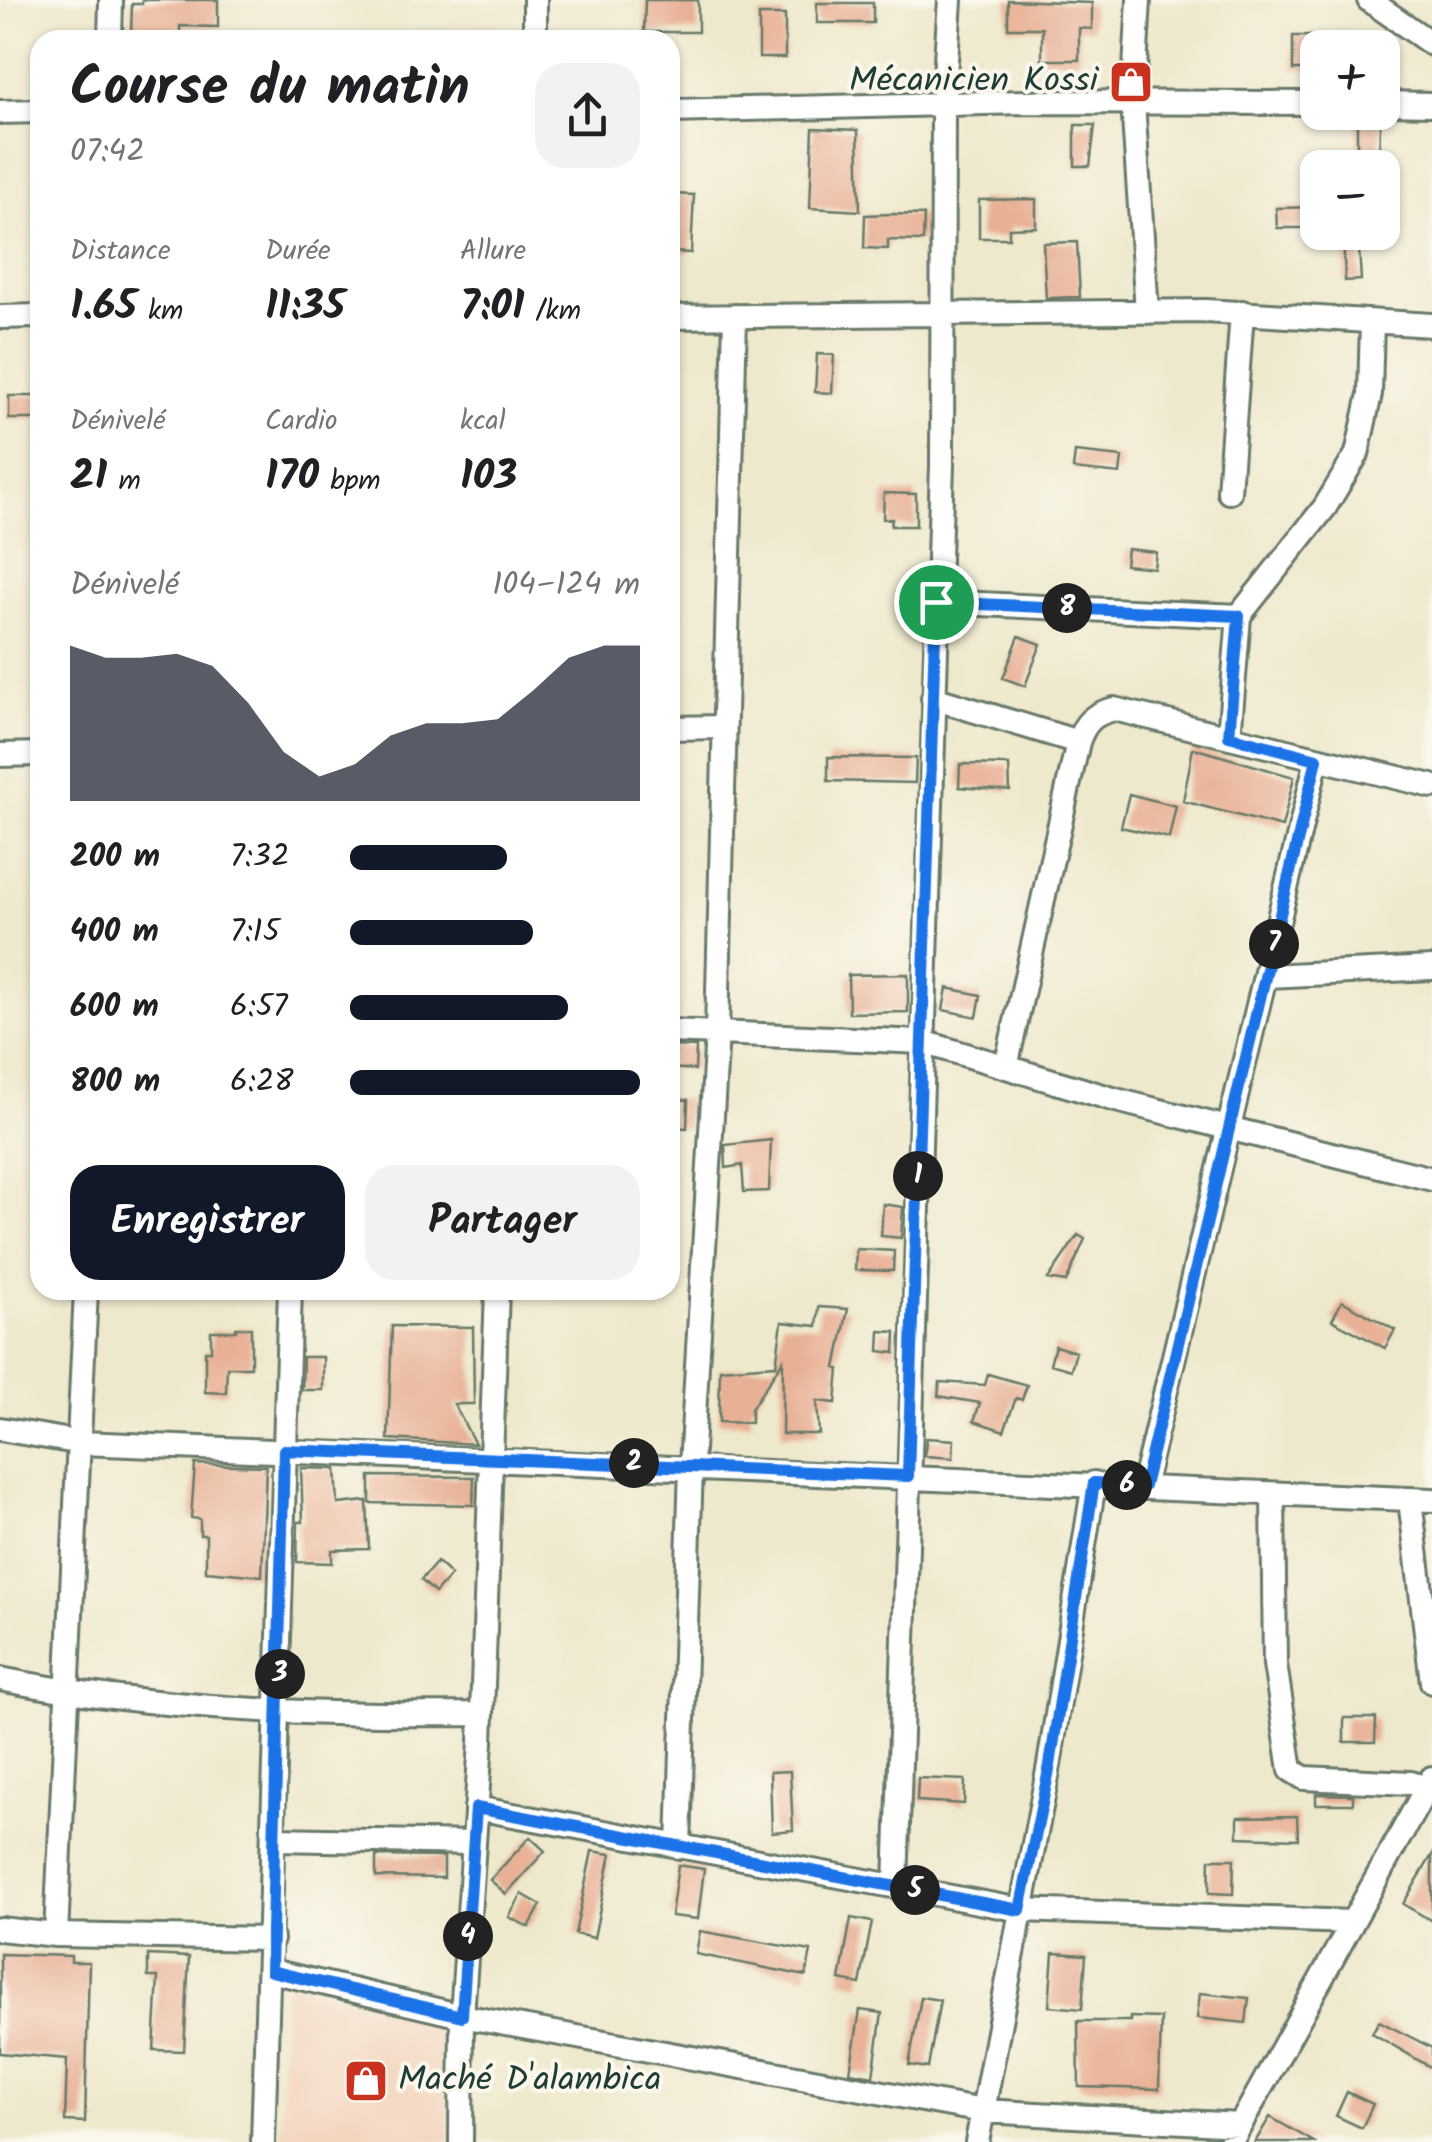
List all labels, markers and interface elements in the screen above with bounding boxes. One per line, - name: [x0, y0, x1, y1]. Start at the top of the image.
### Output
- map controls: [1300, 30, 1400, 250]
- button: +: [1300, 30, 1400, 130]
- text: Course du matin: [70, 46, 470, 133]
- place label: Mécanicien Kossi: [849, 54, 1100, 110]
- shop icon: Mécanicien Kossi: [1108, 59, 1154, 105]
- button: share: [535, 63, 640, 168]
- text: 07:42: [70, 127, 145, 178]
- button: −: [1300, 150, 1400, 250]
- text: Distance: [70, 229, 171, 274]
- text: Durée: [265, 229, 331, 274]
- text: Allure: [460, 229, 526, 274]
- text: 1.65: [70, 274, 137, 341]
- text: 11:35: [265, 274, 345, 341]
- text: 7:01: [460, 274, 524, 341]
- text: km: [137, 289, 183, 334]
- text: /km: [524, 289, 581, 334]
- text: Dénivelé: [70, 399, 165, 444]
- text: Cardio: [265, 399, 338, 444]
- text: kcal: [460, 399, 506, 444]
- text: 21: [70, 444, 107, 511]
- text: 170: [265, 444, 319, 511]
- text: 103: [460, 444, 517, 511]
- text: m: [107, 459, 141, 504]
- text: bpm: [319, 459, 381, 504]
- text: Dénivelé: [70, 560, 179, 611]
- text: 104–124 m: [492, 560, 640, 611]
- pin: [894, 560, 979, 645]
- icon: arrive: [909, 575, 964, 630]
- pin: 8: [1042, 583, 1092, 633]
- text: 8: [1059, 585, 1075, 630]
- text: 200 m: [70, 832, 160, 883]
- text: 7:32: [230, 832, 290, 883]
- text: 400 m: [70, 907, 159, 958]
- text: 7:15: [230, 907, 280, 958]
- pin: 7: [1249, 919, 1299, 969]
- text: 7: [1267, 921, 1281, 966]
- text: 600 m: [70, 982, 159, 1033]
- text: 6:57: [230, 982, 288, 1033]
- text: 800 m: [70, 1057, 160, 1108]
- text: 6:28: [230, 1057, 294, 1108]
- pin: 1: [893, 1151, 943, 1201]
- text: 1: [914, 1153, 922, 1198]
- button: Enregistrer: [70, 1165, 345, 1280]
- button: Partager: [365, 1165, 640, 1280]
- pin: 2: [609, 1438, 659, 1488]
- text: 2: [626, 1440, 642, 1485]
- pin: 6: [1102, 1460, 1152, 1510]
- text: 6: [1119, 1462, 1135, 1507]
- pin: 3: [255, 1649, 305, 1699]
- text: 3: [272, 1651, 288, 1696]
- pin: 5: [890, 1865, 940, 1915]
- text: 5: [908, 1867, 922, 1912]
- pin: 4: [443, 1911, 493, 1961]
- text: 4: [460, 1913, 476, 1958]
- place label: Maché D'alambica: [398, 2053, 661, 2109]
- shop icon: Maché D'alambica: [343, 2058, 389, 2104]

